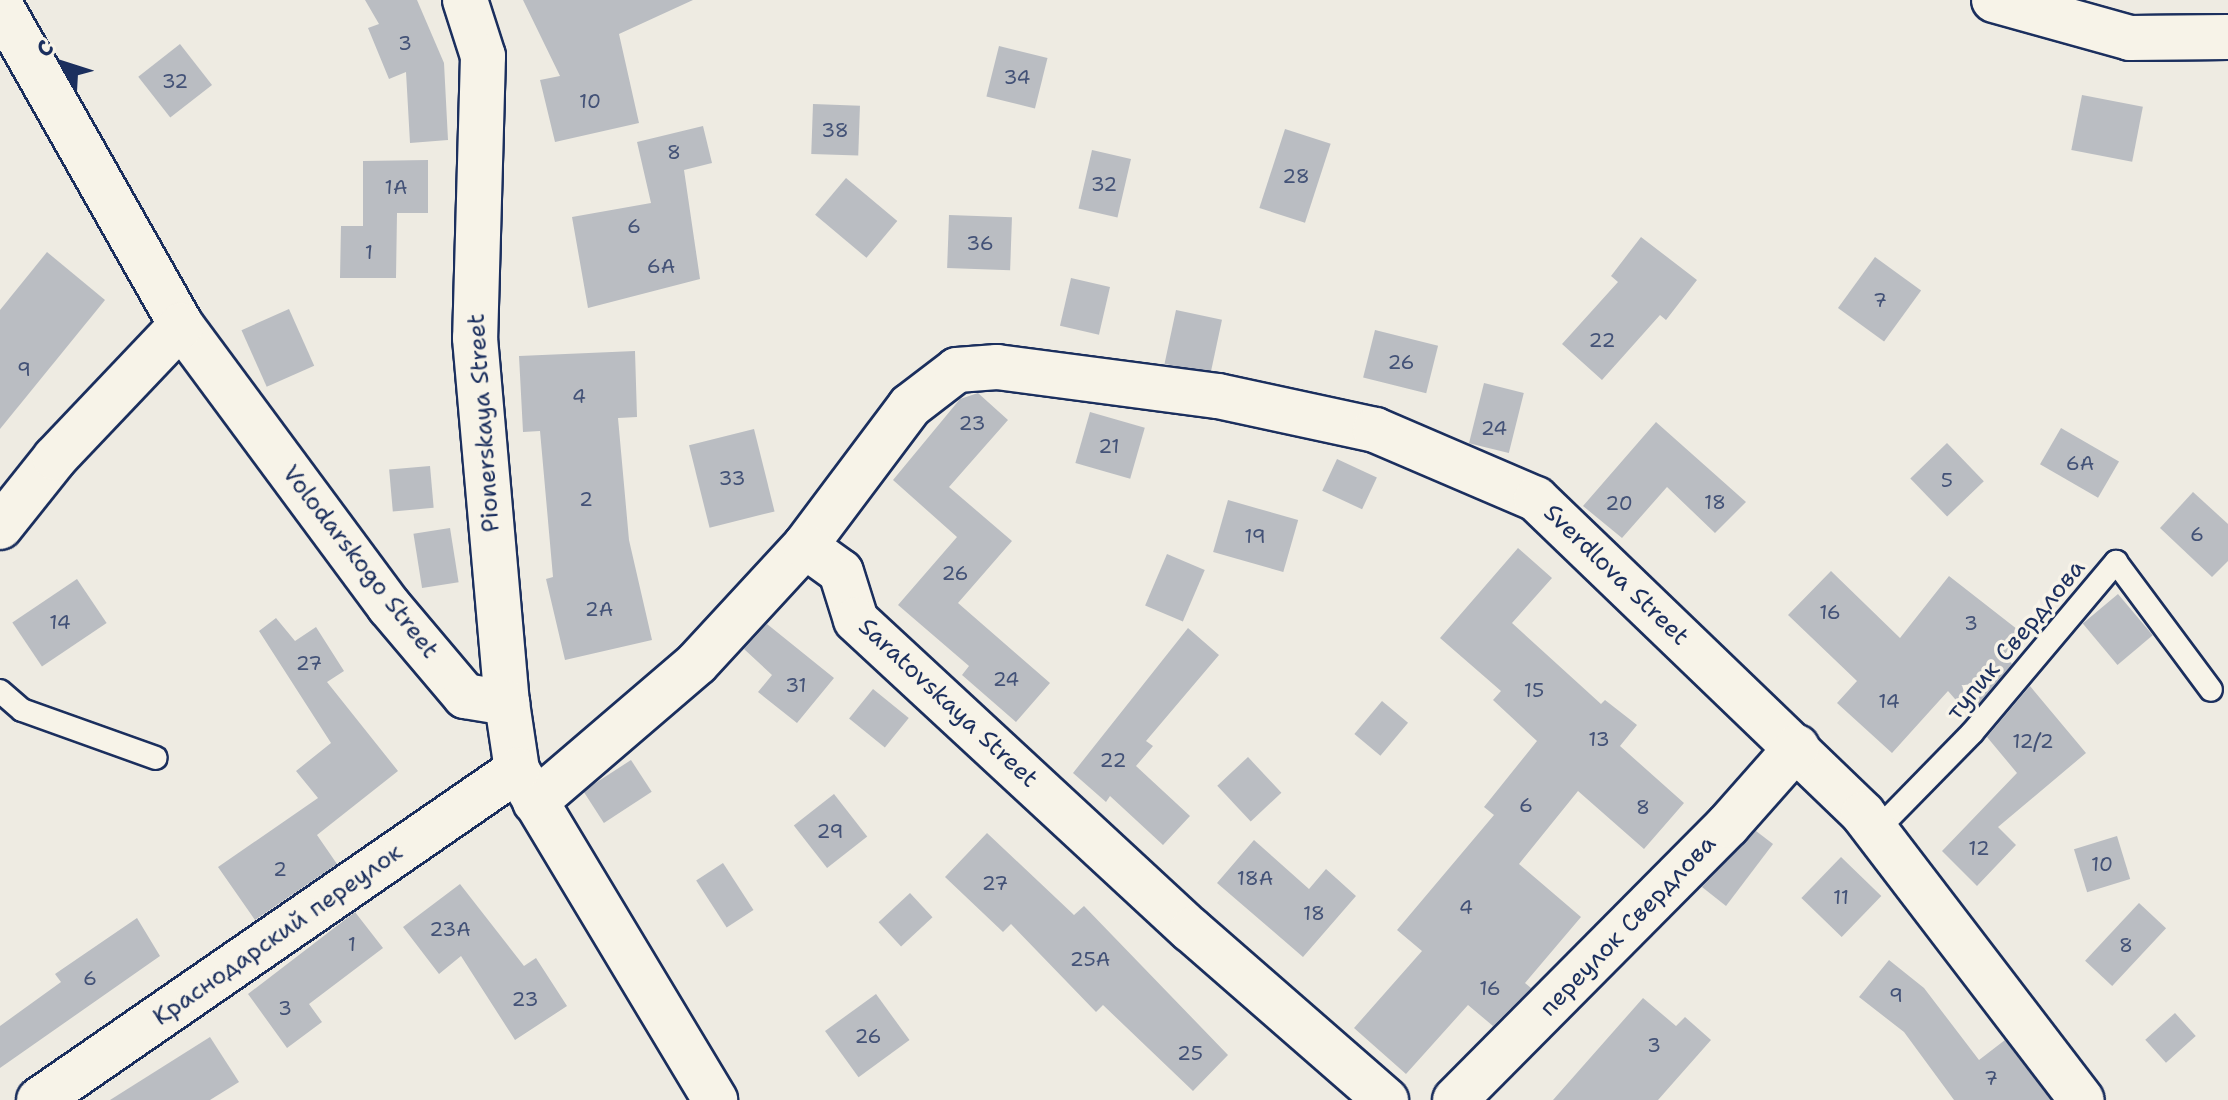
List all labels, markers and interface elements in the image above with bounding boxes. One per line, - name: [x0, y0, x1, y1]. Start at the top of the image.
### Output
- north arrow: [24, 24, 104, 104]
- house number: 3: [398, 31, 412, 55]
- text: С: [29, 34, 60, 63]
- house number: 34: [1003, 65, 1031, 89]
- house number: 32: [162, 69, 188, 93]
- house number: 10: [579, 89, 601, 113]
- house number: 38: [821, 118, 849, 142]
- house number: 8: [667, 140, 681, 164]
- house number: 28: [1282, 164, 1310, 188]
- house number: 32: [1091, 172, 1117, 196]
- house number: 1А: [385, 175, 407, 199]
- house number: 6: [627, 214, 641, 238]
- house number: 36: [966, 231, 994, 255]
- house number: 1: [365, 240, 373, 264]
- house number: 6А: [647, 254, 675, 278]
- house number: 7: [1873, 288, 1887, 312]
- street label: Pionerskaya Street: [462, 313, 506, 533]
- house number: 22: [1589, 328, 1615, 352]
- house number: 26: [1387, 350, 1415, 374]
- house number: 9: [17, 357, 31, 381]
- house number: 4: [572, 384, 586, 408]
- house number: 23: [959, 411, 985, 435]
- house number: 24: [1481, 416, 1507, 440]
- house number: 21: [1098, 434, 1120, 458]
- house number: 6А: [2066, 451, 2094, 475]
- street label: Volodarskogo Street: [276, 460, 444, 664]
- house number: 33: [719, 466, 745, 490]
- house number: 5: [1941, 468, 1953, 492]
- house number: 2: [579, 487, 593, 511]
- house number: 18: [1704, 490, 1726, 514]
- house number: 20: [1605, 491, 1633, 515]
- street label: Sverdlova Street: [1538, 499, 1694, 651]
- house number: 6: [2190, 522, 2204, 546]
- house number: 19: [1244, 524, 1266, 548]
- street label: тупик Свердлова: [1941, 554, 2091, 726]
- house number: 26: [941, 561, 969, 585]
- house number: 2А: [585, 597, 613, 621]
- house number: 16: [1819, 600, 1841, 624]
- house number: 14: [49, 610, 71, 634]
- house number: 3: [1964, 611, 1978, 635]
- street label: Saratovskaya Street: [852, 612, 1044, 794]
- house number: 27: [296, 651, 322, 675]
- house number: 24: [993, 667, 1019, 691]
- house number: 31: [785, 673, 807, 697]
- house number: 15: [1524, 678, 1544, 702]
- house number: 14: [1878, 689, 1900, 713]
- house number: 13: [1588, 727, 1610, 751]
- house number: 12/2: [2012, 729, 2054, 753]
- house number: 22: [1100, 748, 1126, 772]
- house number: 6: [1519, 793, 1533, 817]
- house number: 8: [1636, 795, 1650, 819]
- house number: 29: [817, 819, 843, 843]
- street label: переулок Свердлова: [1534, 829, 1722, 1023]
- house number: 12: [1968, 836, 1990, 860]
- street label: Краснодарский переулок: [148, 838, 408, 1032]
- house number: 10: [2091, 852, 2113, 876]
- house number: 2: [273, 857, 287, 881]
- house number: 18А: [1237, 866, 1273, 890]
- house number: 27: [982, 871, 1008, 895]
- house number: 11: [1833, 885, 1849, 909]
- house number: 4: [1459, 895, 1473, 919]
- house number: 18: [1303, 901, 1325, 925]
- house number: 23А: [429, 917, 471, 941]
- house number: 1: [348, 932, 356, 956]
- house number: 8: [2119, 933, 2133, 957]
- house number: 25А: [1070, 947, 1110, 971]
- house number: 6: [83, 966, 97, 990]
- house number: 16: [1479, 976, 1501, 1000]
- house number: 9: [1889, 983, 1903, 1007]
- house number: 23: [512, 987, 538, 1011]
- house number: 3: [278, 996, 292, 1020]
- house number: 26: [854, 1024, 882, 1048]
- house number: 3: [1647, 1033, 1661, 1057]
- house number: 25: [1177, 1041, 1203, 1065]
- house number: 7: [1984, 1066, 1998, 1090]

